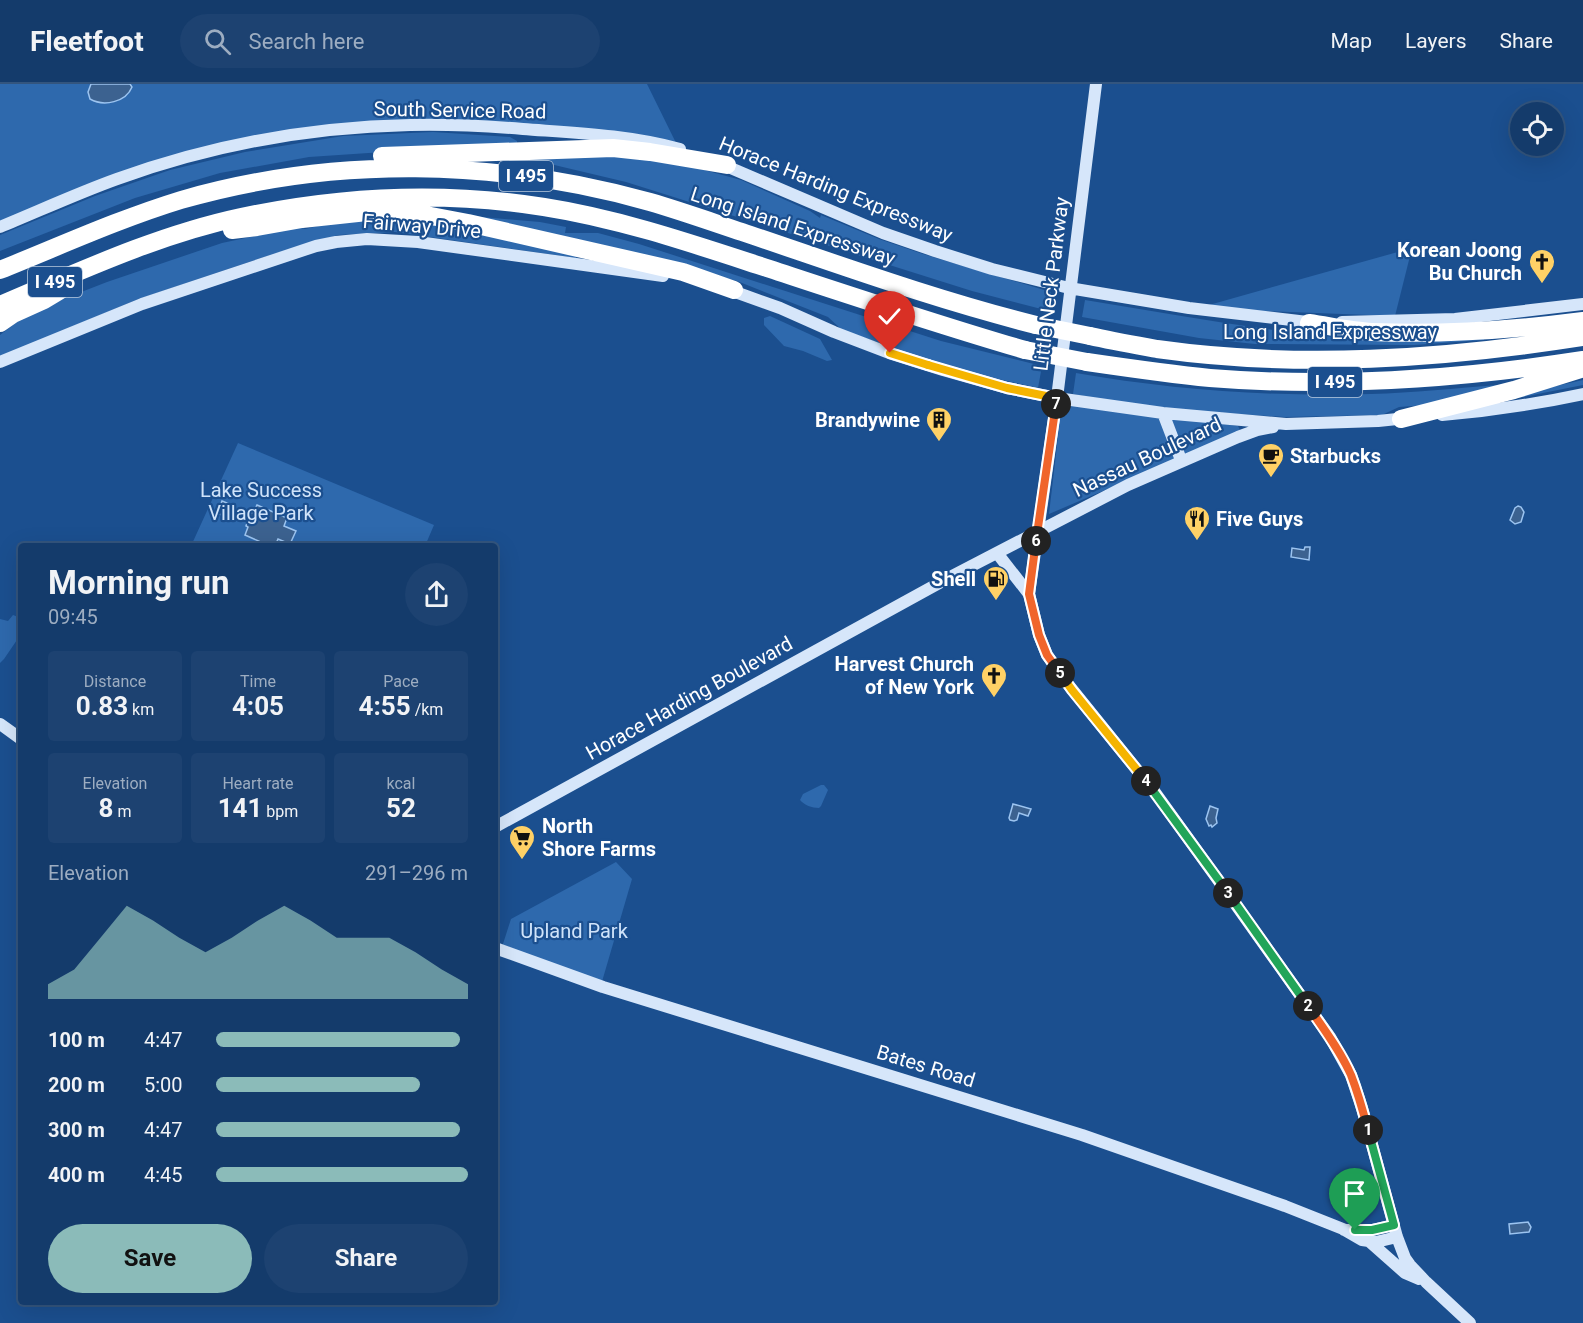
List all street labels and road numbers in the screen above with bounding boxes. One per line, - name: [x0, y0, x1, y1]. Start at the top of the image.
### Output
- street label: South Service Road: [373, 96, 547, 124]
- street label: Horace Harding Expressway: [716, 131, 957, 247]
- road number: I 495: [499, 161, 553, 191]
- street label: Long Island Expressway: [688, 182, 899, 271]
- street label: Little Neck Parkway: [1028, 195, 1074, 372]
- street label: Fairway Drive: [362, 209, 482, 243]
- road number: I 495: [28, 267, 82, 297]
- street label: Long Island Expressway: [1223, 320, 1437, 344]
- road number: I 495: [1308, 367, 1362, 397]
- street label: Nassau Boulevard: [1069, 412, 1225, 502]
- street label: Horace Harding Boulevard: [581, 631, 797, 765]
- street label: Bates Road: [874, 1040, 978, 1092]

